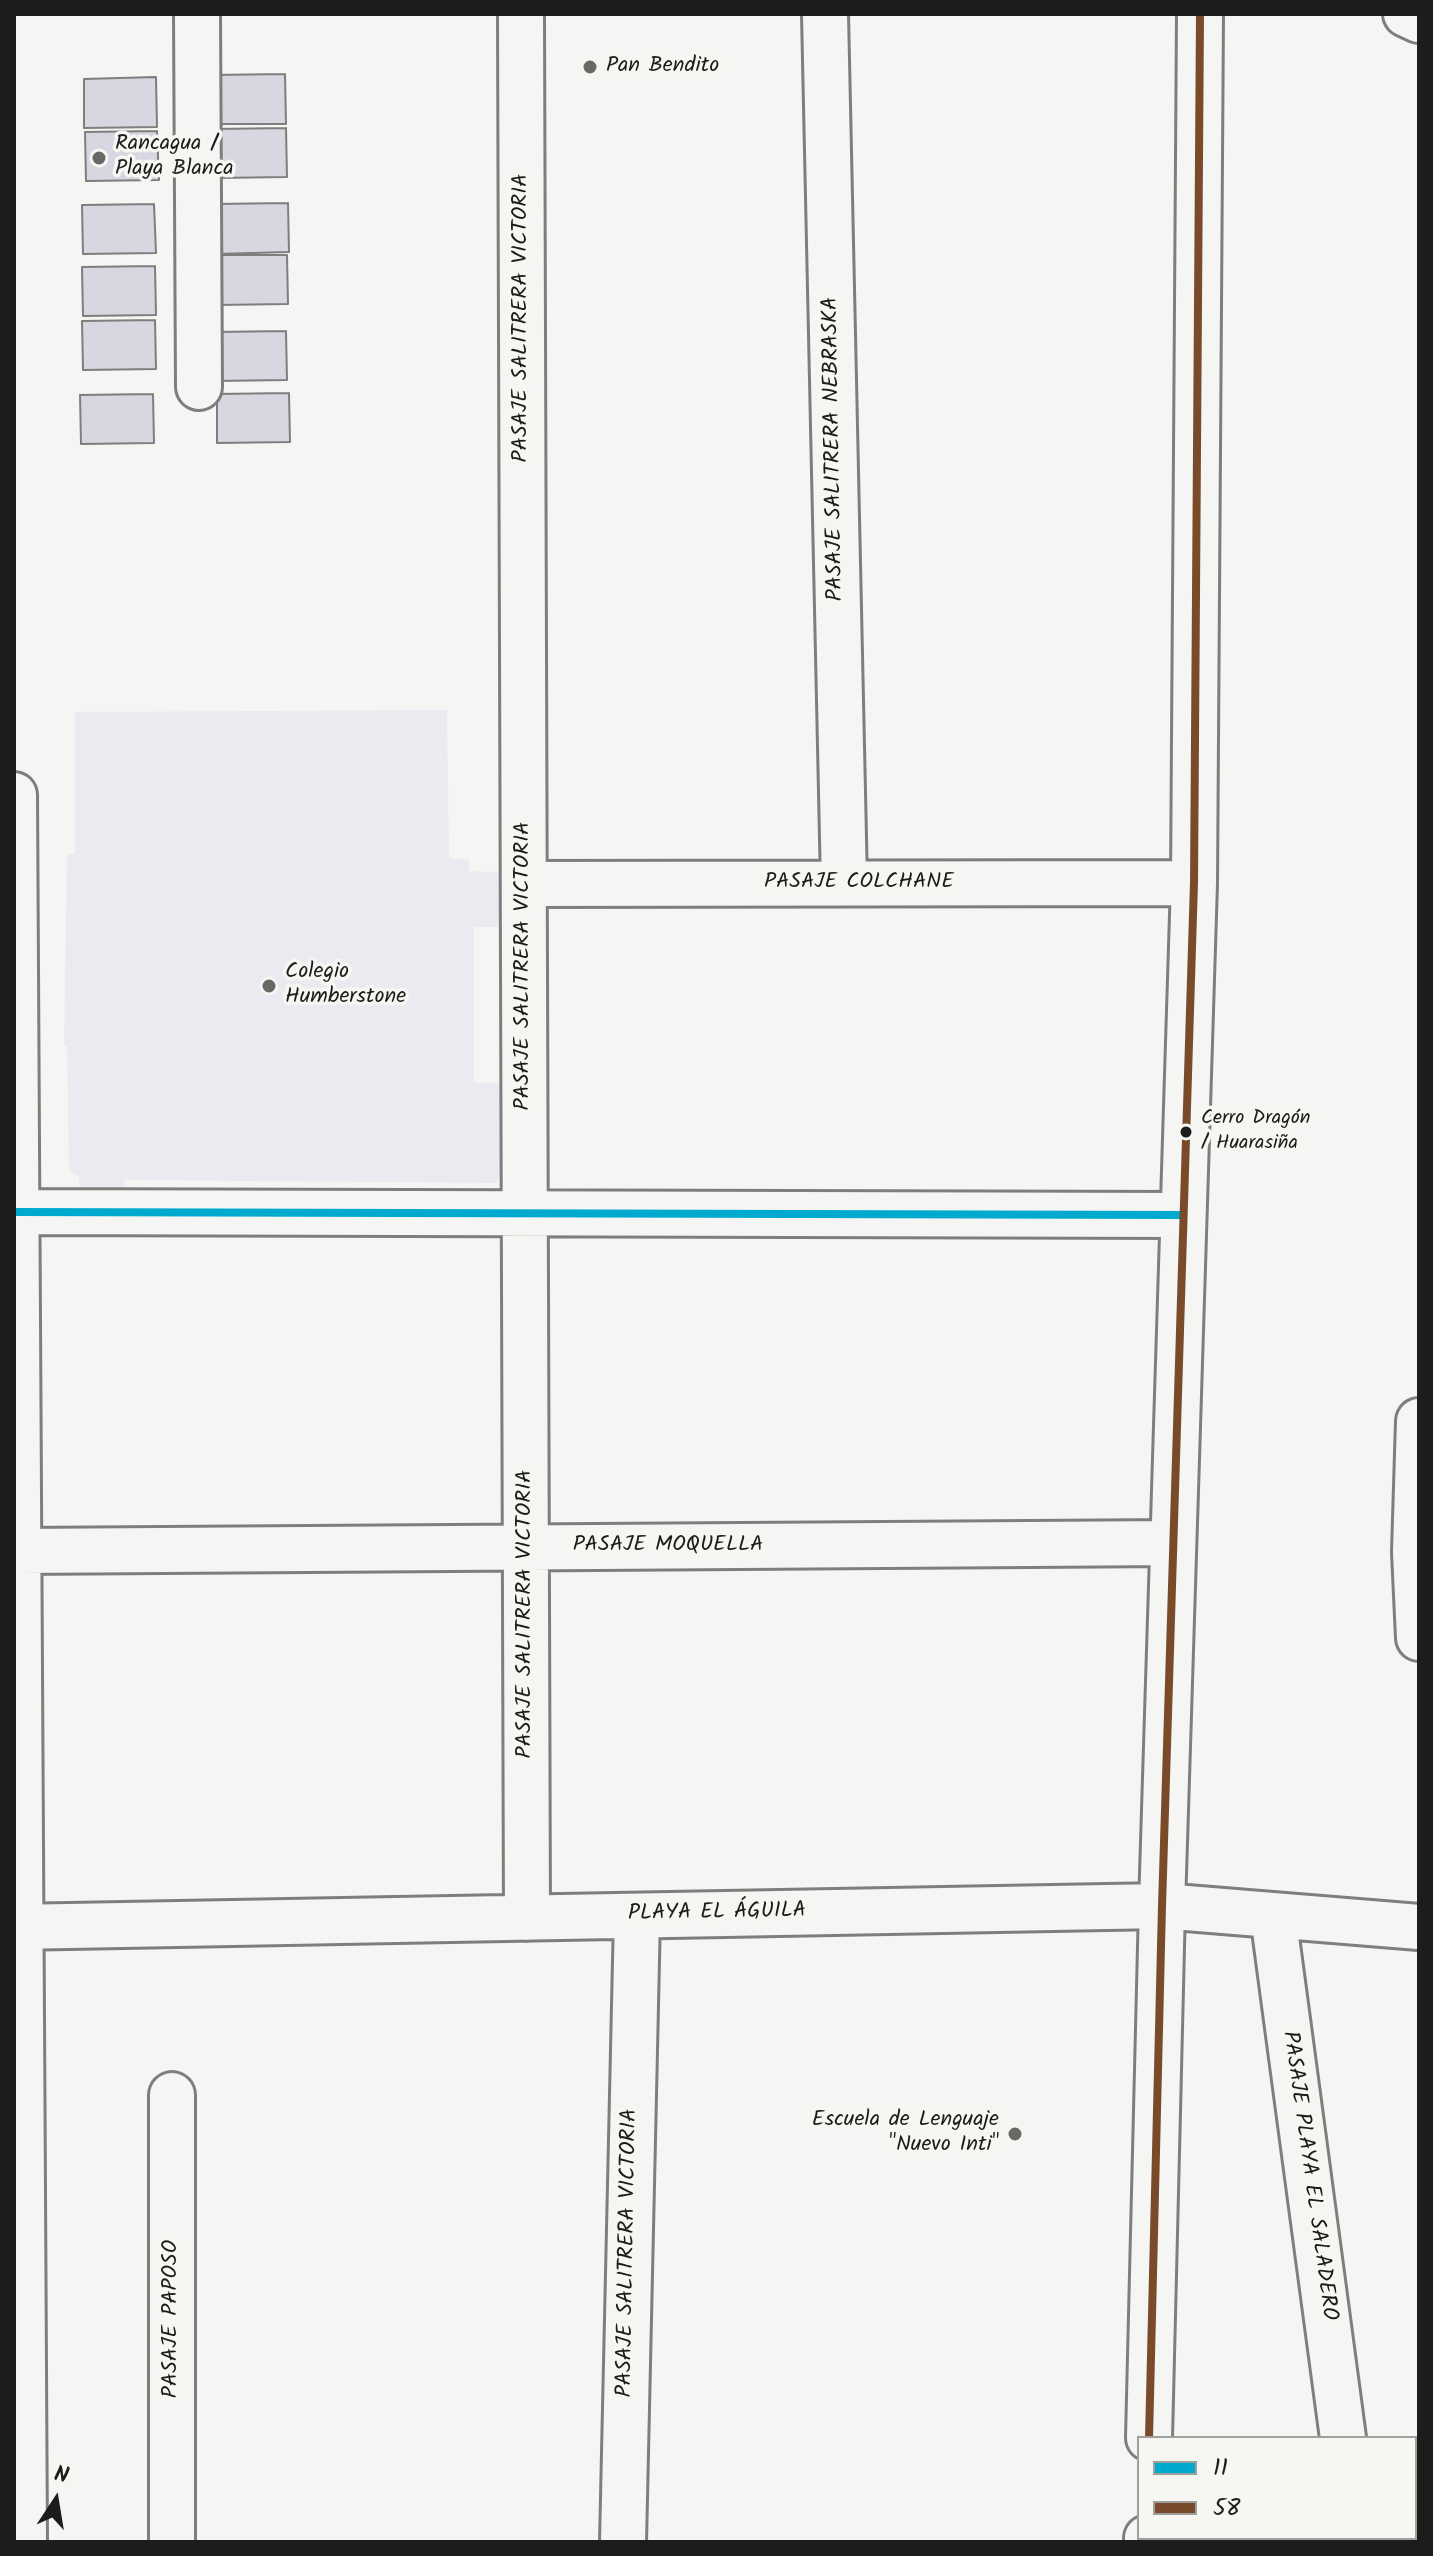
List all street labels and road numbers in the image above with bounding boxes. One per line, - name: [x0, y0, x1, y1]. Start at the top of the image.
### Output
- street label: PASAJE SALITRERA VICTORIA: [509, 174, 535, 462]
- street label: PASAJE SALITRERA NEBRASKA: [819, 296, 851, 602]
- street label: PASAJE SALITRERA VICTORIA: [511, 822, 537, 1110]
- street label: PASAJE COLCHANE: [764, 870, 954, 896]
- street label: PASAJE SALITRERA VICTORIA: [513, 1470, 539, 1758]
- street label: PASAJE MOQUELLA: [573, 1533, 763, 1559]
- street label: PLAYA EL ÁGUILA: [628, 1899, 806, 1929]
- street label: PASAJE PLAYA EL SALADERO: [1275, 2030, 1341, 2322]
- street label: PASAJE SALITRERA VICTORIA: [613, 2108, 645, 2398]
- street label: PASAJE PAPOSO: [159, 2240, 185, 2398]

